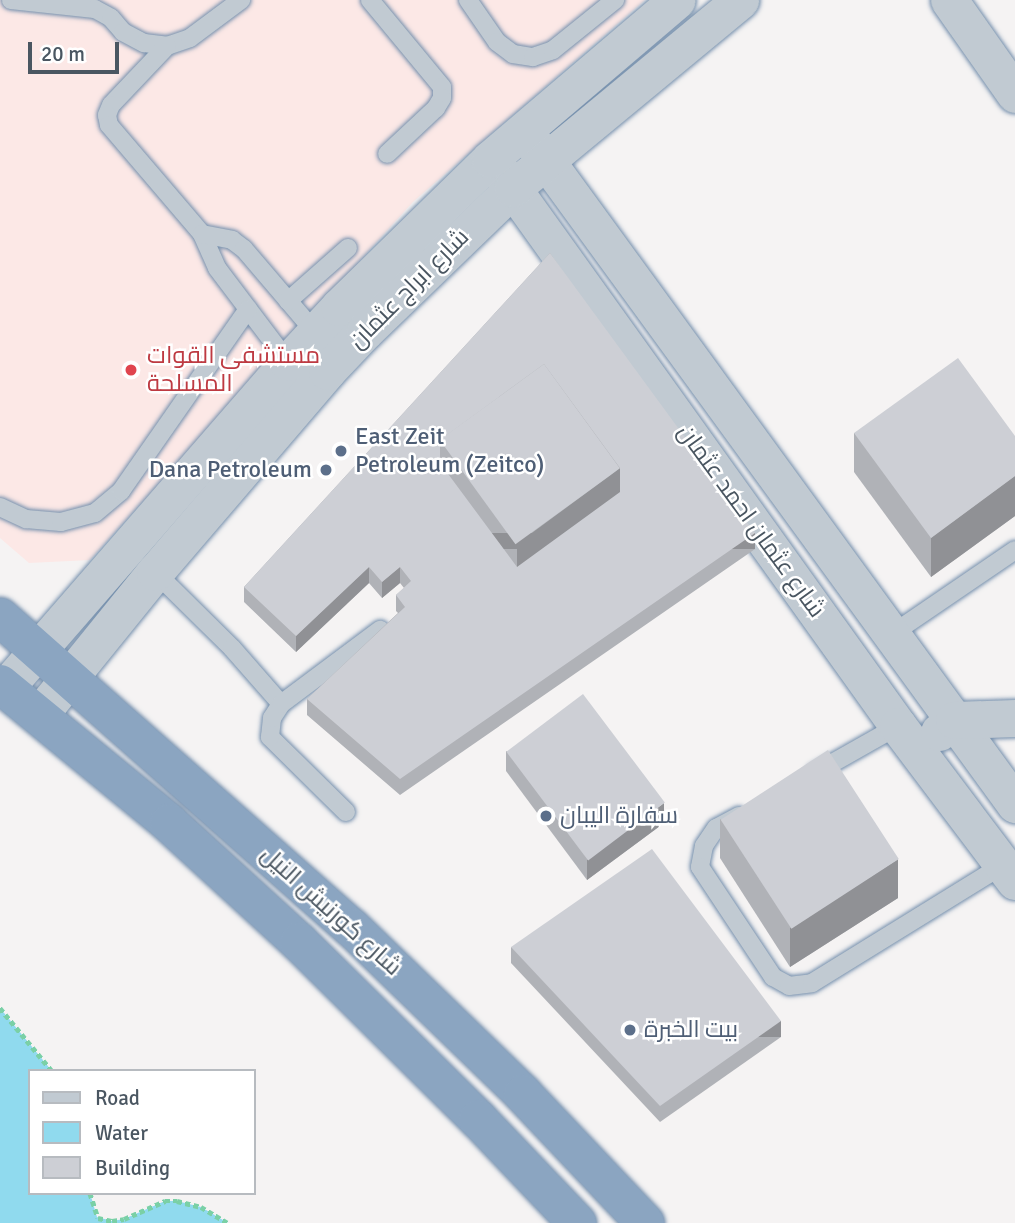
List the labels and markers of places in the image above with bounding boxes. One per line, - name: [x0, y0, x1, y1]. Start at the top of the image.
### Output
- place label: مستشفى القوات المسلحة: [147, 342, 320, 398]
- marker: مستشفى القوات المسلحة: [121, 360, 141, 380]
- place label: East Zeit Petroleum (Zeitco): [355, 423, 545, 479]
- marker: East Zeit Petroleum (Zeitco): [333, 443, 349, 459]
- place label: Dana Petroleum: [149, 456, 312, 484]
- marker: Dana Petroleum: [318, 462, 334, 478]
- place label: سفارة اليبان: [560, 802, 678, 830]
- marker: سفارة اليبان: [538, 808, 554, 824]
- place label: بيت الخبرة: [644, 1016, 738, 1044]
- marker: بيت الخبرة: [622, 1022, 638, 1038]

